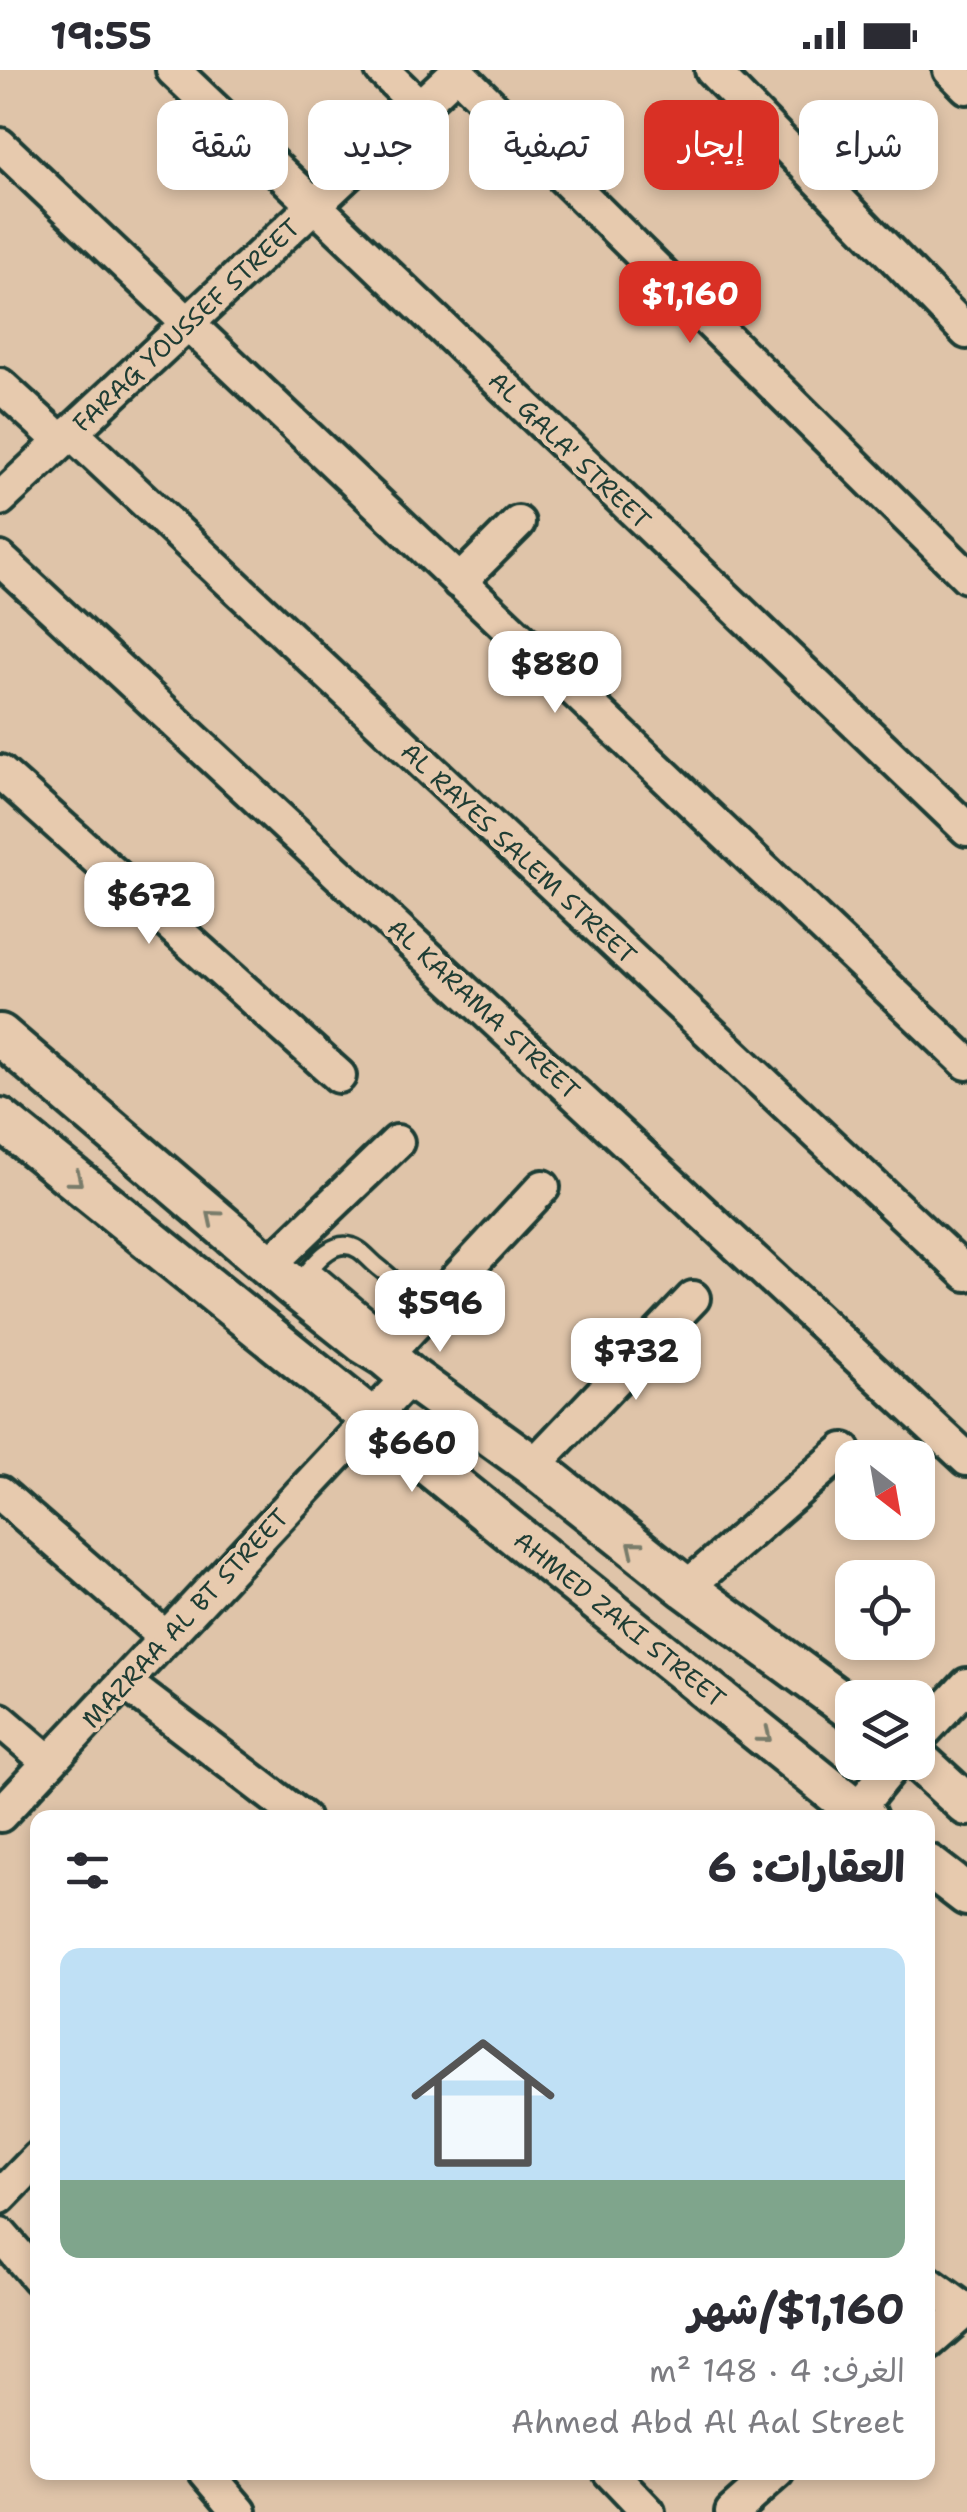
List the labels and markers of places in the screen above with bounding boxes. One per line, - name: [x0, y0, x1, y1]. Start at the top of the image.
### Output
- pin: $1,160: [609, 261, 771, 346]
- pin: $880: [496, 631, 614, 716]
- pin: $672: [90, 862, 208, 947]
- pin: $596: [381, 1270, 499, 1355]
- pin: $732: [577, 1318, 695, 1403]
- pin: $660: [353, 1410, 471, 1495]

